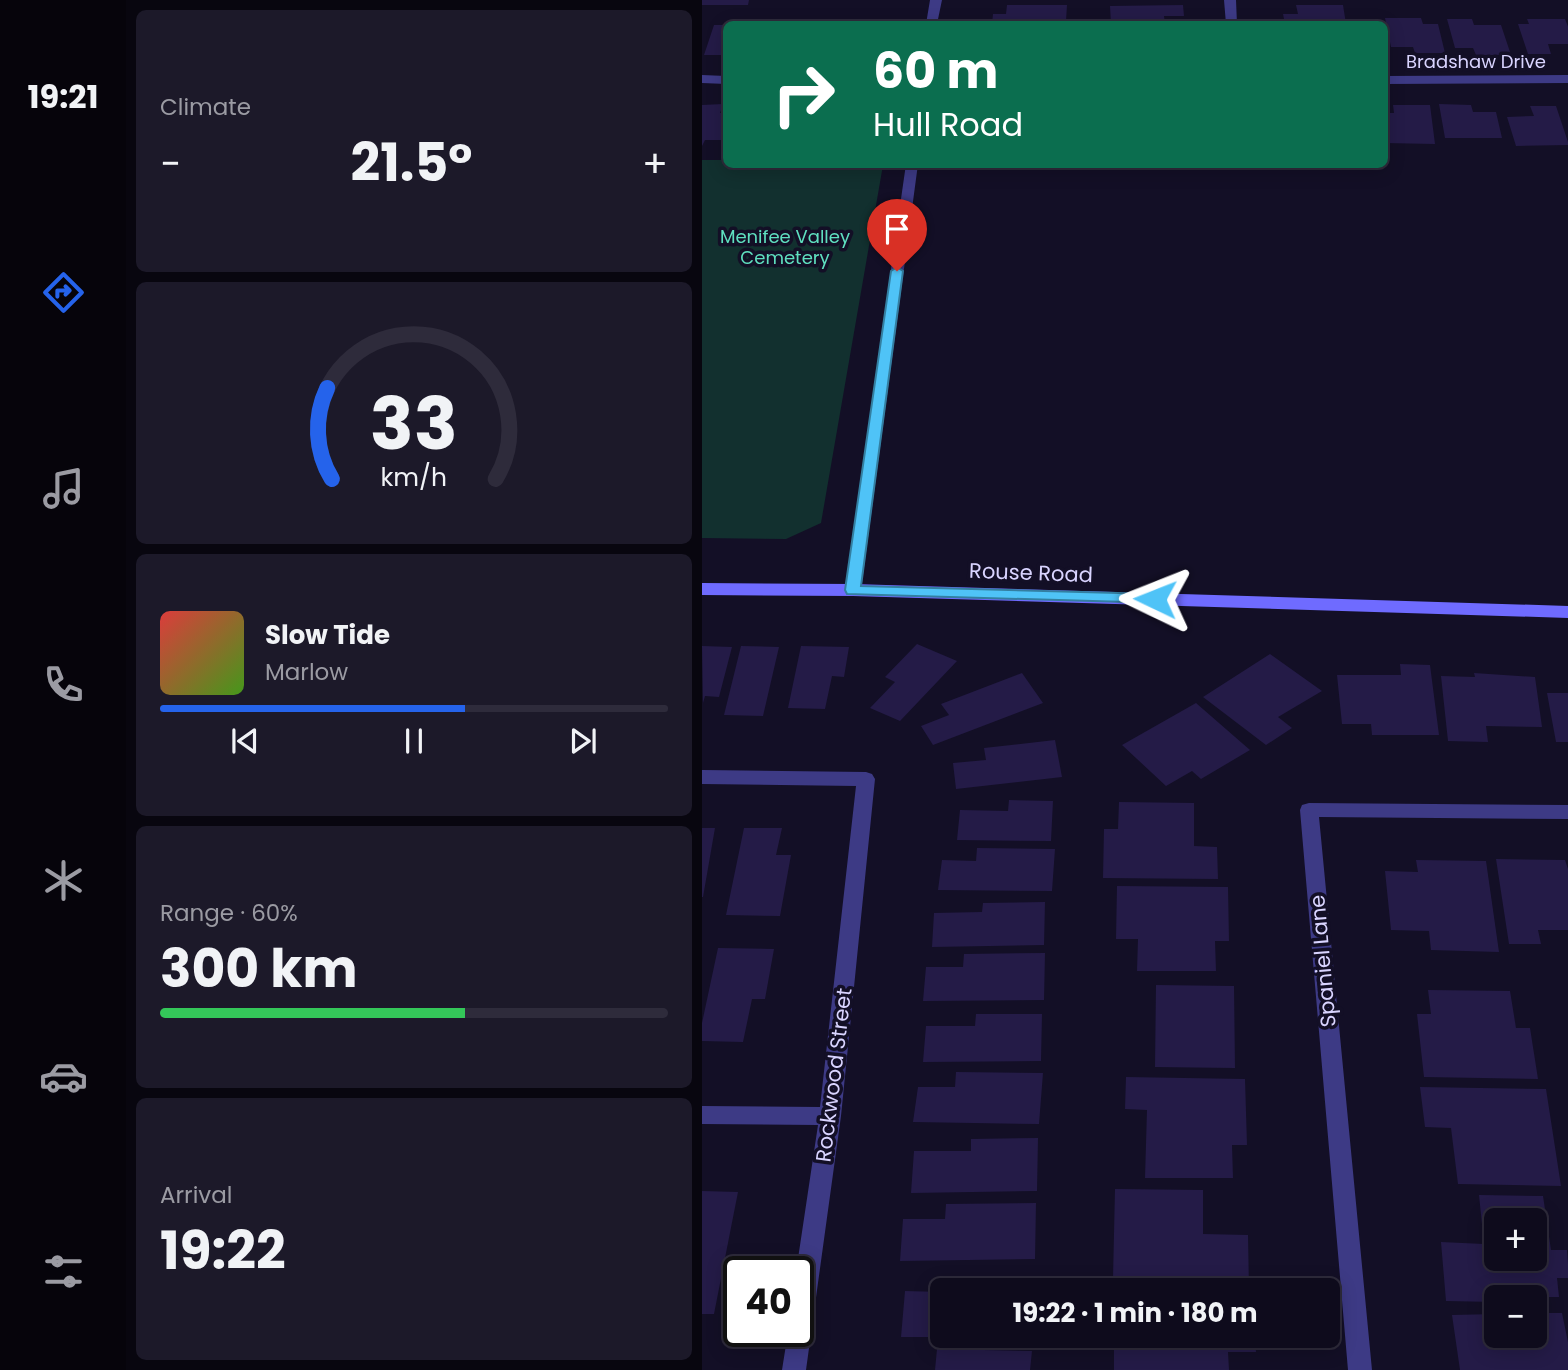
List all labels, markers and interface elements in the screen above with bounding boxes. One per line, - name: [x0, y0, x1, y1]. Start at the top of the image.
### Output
- text: 60 m: [873, 37, 998, 105]
- icon: right: [758, 49, 849, 140]
- street label: Bradshaw Drive: [1406, 49, 1546, 74]
- text: 19:21: [27, 74, 99, 119]
- text: Climate: [160, 91, 251, 123]
- text: Hull Road: [873, 102, 1023, 147]
- text: 21.5°: [351, 126, 472, 199]
- text: −: [160, 137, 181, 190]
- text: +: [642, 137, 668, 190]
- pin: [867, 199, 927, 271]
- icon: arrive: [878, 210, 916, 248]
- park label: Menifee Valley Cemetery: [720, 224, 850, 270]
- icon: directions: [39, 268, 88, 317]
- text: 33: [370, 373, 458, 474]
- text: km/h: [381, 460, 447, 495]
- icon: music: [39, 464, 88, 513]
- street label: Rouse Road: [969, 556, 1093, 589]
- position arrow: [1118, 562, 1192, 636]
- text: Slow Tide: [265, 617, 390, 653]
- text: Marlow: [265, 656, 348, 688]
- icon: phone: [39, 660, 88, 709]
- icon: previous: [226, 722, 264, 760]
- icon: pause: [395, 722, 433, 760]
- icon: next: [564, 722, 602, 760]
- icon: climate: [39, 856, 88, 905]
- street label: Spaniel Lane: [1302, 894, 1343, 1028]
- text: Range · 60%: [160, 897, 298, 929]
- text: 300 km: [160, 932, 358, 1005]
- street label: Rockwood Street: [808, 986, 859, 1164]
- icon: car: [39, 1052, 88, 1101]
- text: Arrival: [160, 1179, 232, 1211]
- map controls: [1484, 1208, 1547, 1348]
- button: +: [1484, 1208, 1547, 1271]
- text: 19:22: [160, 1214, 286, 1287]
- icon: filters: [39, 1247, 88, 1296]
- speed limit sign: 40: [723, 1256, 814, 1347]
- button: −: [1484, 1285, 1547, 1348]
- text: 19:22 · 1 min · 180 m: [1012, 1295, 1258, 1331]

